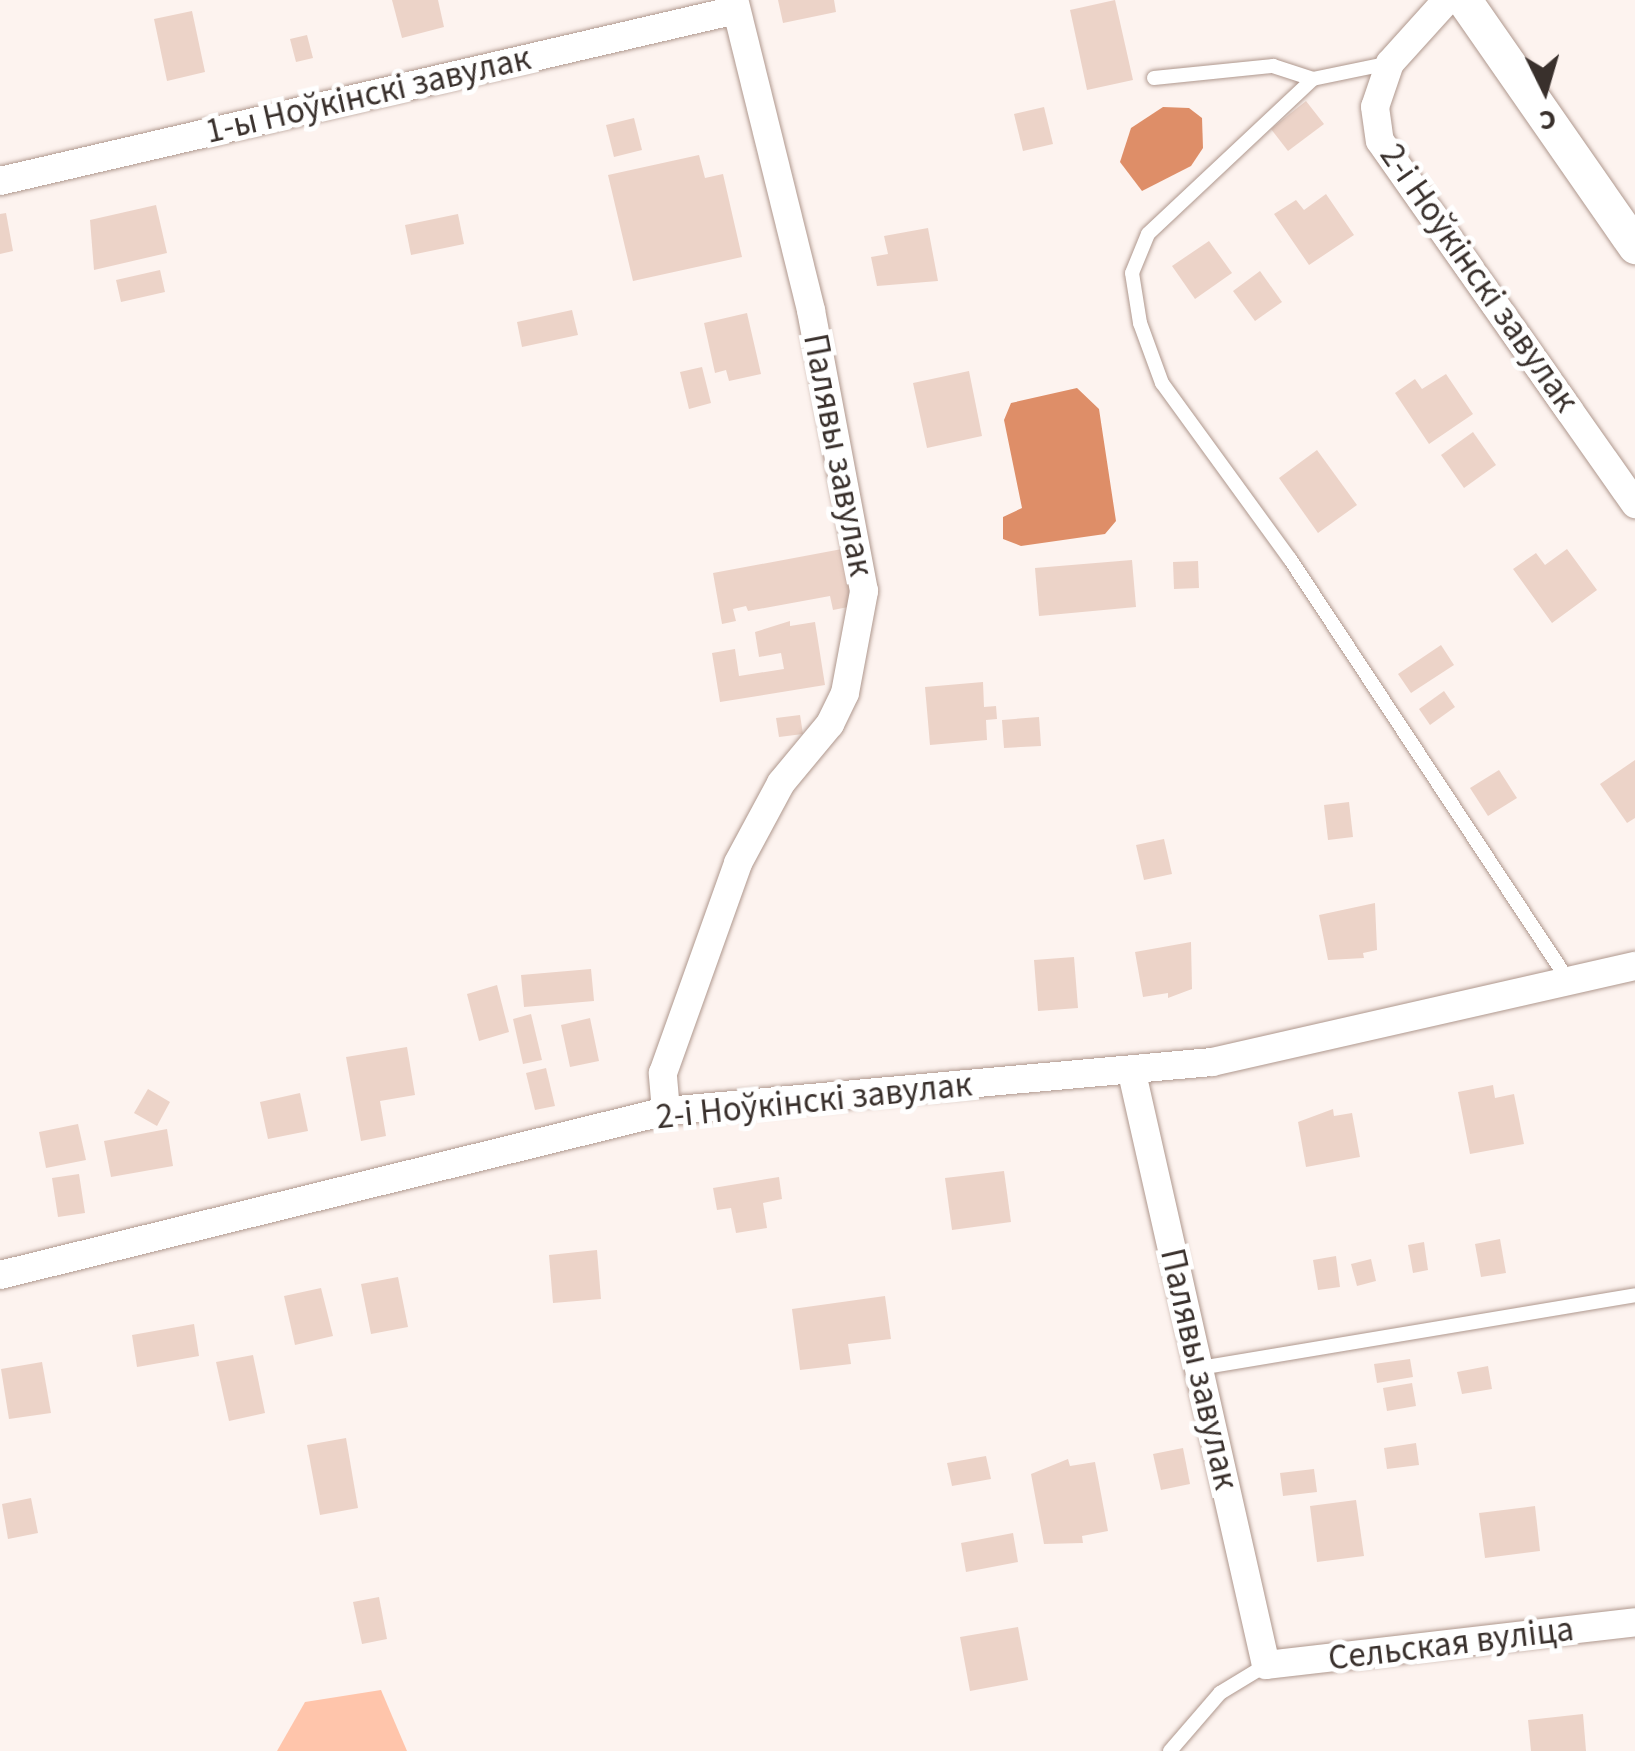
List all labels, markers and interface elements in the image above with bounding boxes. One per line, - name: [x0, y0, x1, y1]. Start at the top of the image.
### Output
- street label: 1-ы Ноўкінскі завулак: [201, 37, 535, 153]
- north arrow: [1495, 40, 1595, 140]
- text: С: [1538, 99, 1557, 141]
- street label: 2-і Ноўкінскі завулак: [1371, 136, 1587, 420]
- street label: Палявы завулак: [794, 330, 882, 580]
- street label: 2-і Ноўкінскі завулак: [654, 1064, 974, 1138]
- street label: Палявы завулак: [1151, 1244, 1247, 1494]
- street label: Сельская вуліца: [1326, 1608, 1576, 1680]

